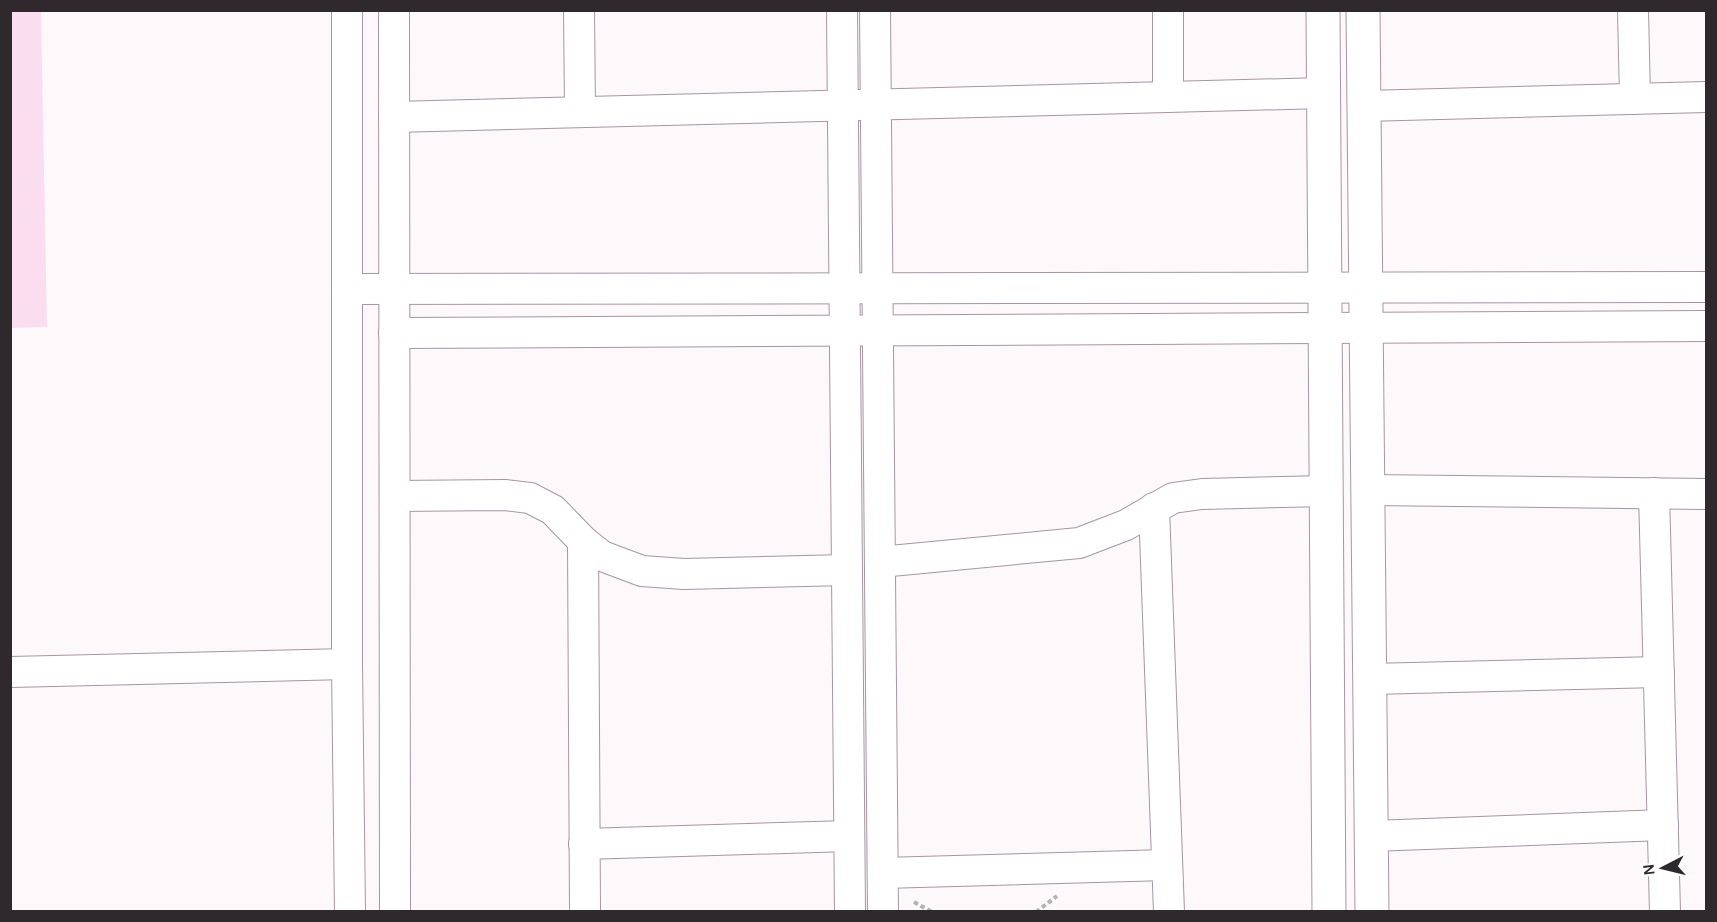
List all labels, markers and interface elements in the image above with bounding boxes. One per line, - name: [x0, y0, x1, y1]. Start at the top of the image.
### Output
- north arrow: [1633, 838, 1693, 898]
- text: N: [1638, 863, 1659, 877]

